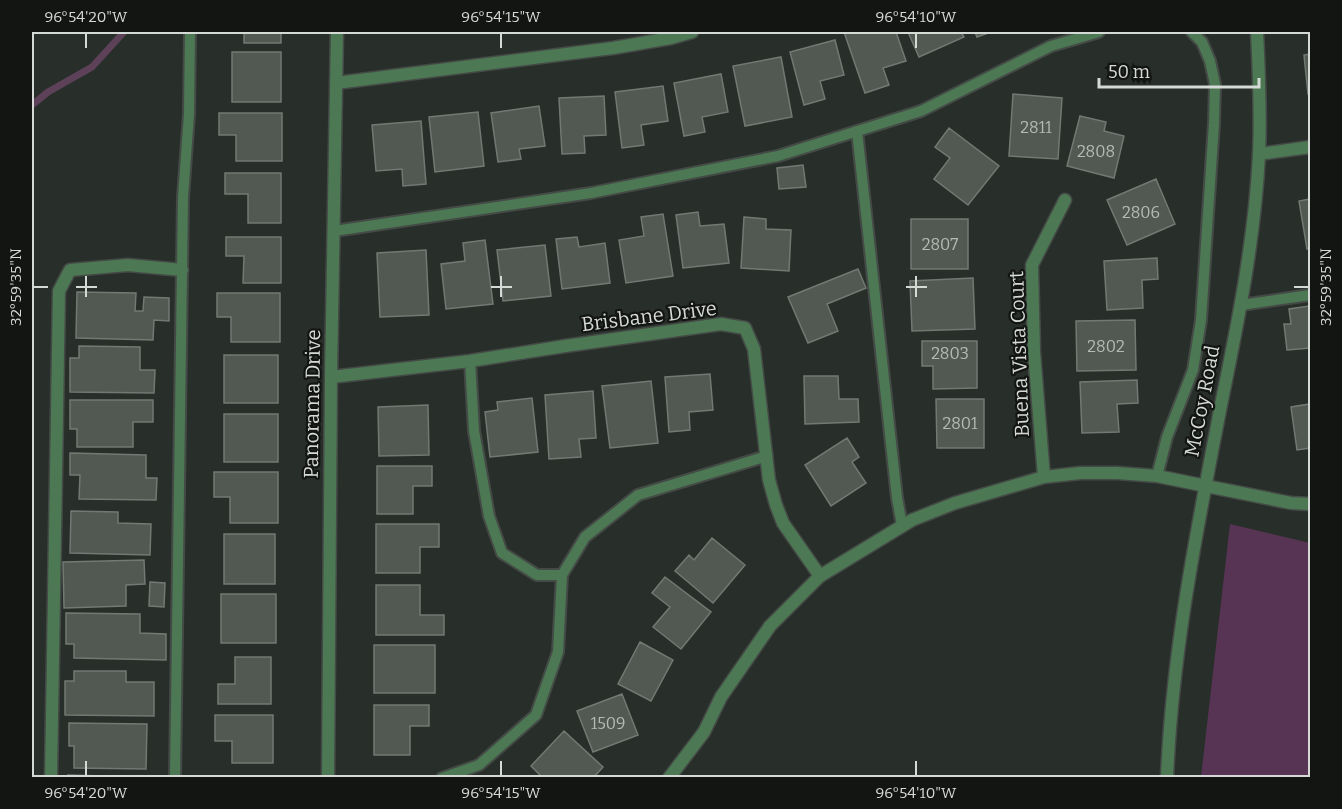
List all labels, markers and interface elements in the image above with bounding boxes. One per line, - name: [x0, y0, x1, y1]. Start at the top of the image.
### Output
- text: 96°54'20"W: [45, 8, 128, 26]
- text: 96°54'15"W: [461, 8, 541, 26]
- text: 96°54'10"W: [876, 8, 957, 26]
- scale bar: [1099, 51, 1260, 89]
- text: 50 m: [1108, 61, 1150, 83]
- house number: 2811: [1020, 118, 1052, 137]
- house number: 2808: [1077, 142, 1115, 161]
- house number: 2806: [1122, 203, 1160, 222]
- house number: 2807: [922, 235, 958, 254]
- text: 32°59'35"N: [7, 248, 25, 326]
- text: 32°59'35"N: [1317, 248, 1335, 326]
- street label: Buena Vista Court: [1004, 270, 1034, 438]
- street label: Brisbane Drive: [580, 296, 718, 336]
- street label: Panorama Drive: [299, 329, 325, 479]
- house number: 2802: [1087, 337, 1125, 356]
- street label: McCoy Road: [1179, 343, 1225, 459]
- house number: 2803: [931, 344, 969, 363]
- house number: 2801: [942, 414, 978, 433]
- house number: 1509: [591, 714, 625, 733]
- text: 96°54'20"W: [45, 784, 128, 802]
- text: 96°54'15"W: [461, 784, 541, 802]
- text: 96°54'10"W: [876, 784, 957, 802]

